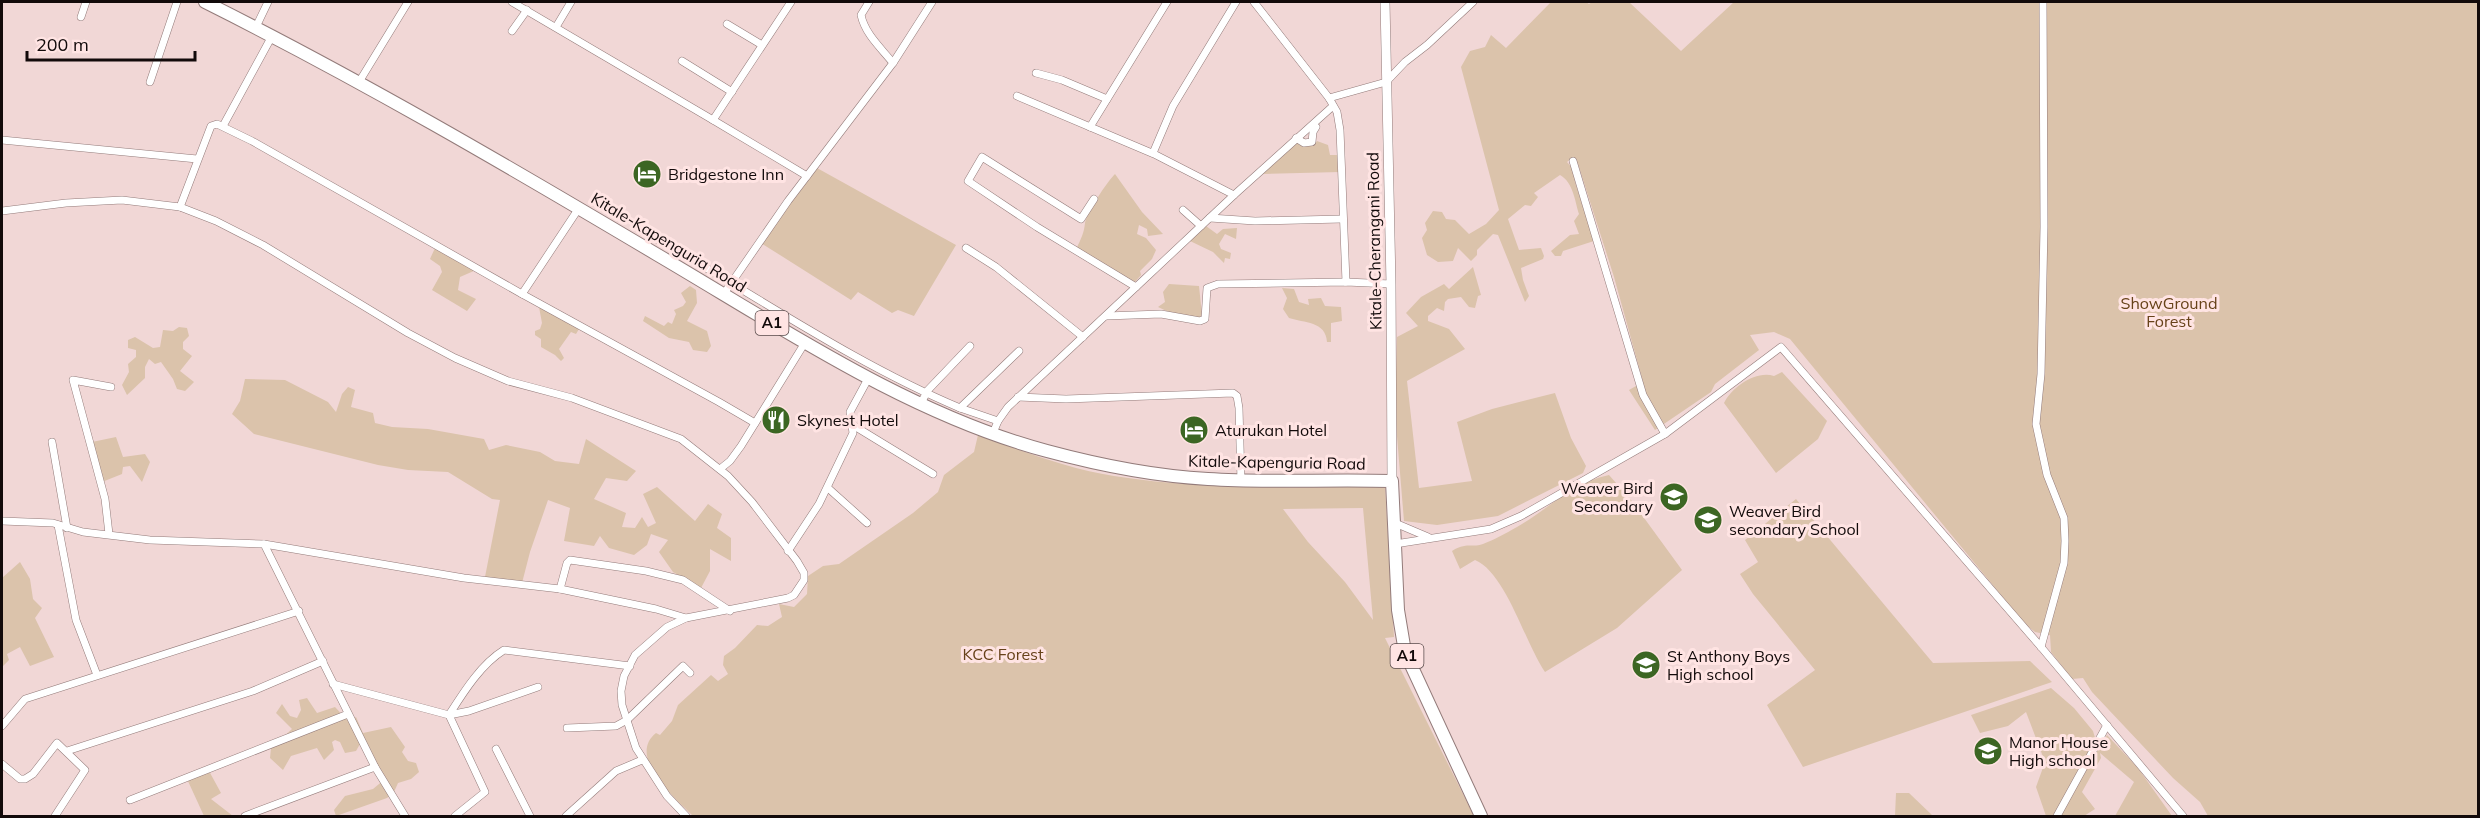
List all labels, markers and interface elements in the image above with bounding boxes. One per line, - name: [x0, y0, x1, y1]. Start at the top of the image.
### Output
- scale bar: [27, 24, 195, 62]
- text: 200 m: [36, 33, 89, 56]
- street label: Kitale-Cherangani Road: [1362, 152, 1386, 330]
- hotel icon: Bridgestone Inn: [631, 158, 663, 190]
- place label: Bridgestone Inn: [668, 164, 784, 184]
- street label: Kitale-Kapenguria Road: [588, 188, 750, 296]
- park label: ShowGround Forest: [2120, 293, 2218, 331]
- road number: A1: [756, 311, 788, 335]
- restaurant icon: Skynest Hotel: [760, 404, 792, 436]
- place label: Skynest Hotel: [797, 410, 899, 430]
- hotel icon: Aturukan Hotel: [1178, 414, 1210, 446]
- place label: Aturukan Hotel: [1215, 420, 1327, 440]
- street label: Kitale-Kapenguria Road: [1188, 450, 1366, 474]
- place label: Weaver Bird Secondary: [1561, 478, 1653, 516]
- school or university icon: Weaver Bird Secondary: [1658, 481, 1690, 513]
- place label: Weaver Bird secondary School: [1729, 501, 1859, 539]
- school or university icon: Weaver Bird secondary School: [1692, 504, 1724, 536]
- park label: KCC Forest: [962, 644, 1044, 664]
- road number: A1: [1390, 644, 1424, 668]
- place label: St Anthony Boys High school: [1667, 646, 1790, 684]
- school or university icon: St Anthony Boys High school: [1630, 649, 1662, 681]
- place label: Manor House High school: [2009, 732, 2108, 770]
- school or university icon: Manor House High school: [1972, 735, 2004, 767]

